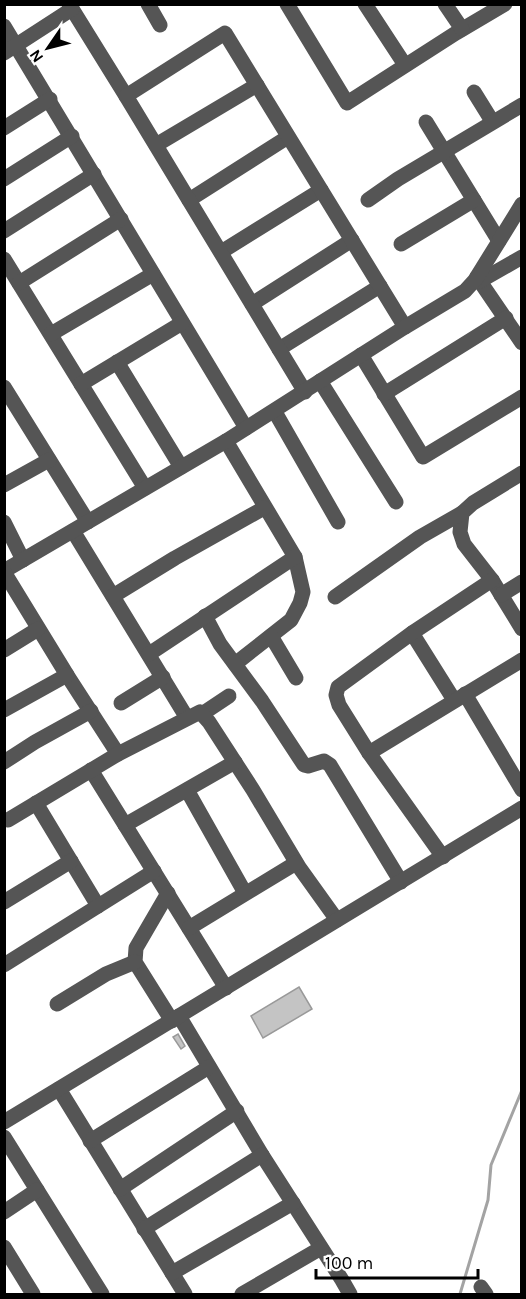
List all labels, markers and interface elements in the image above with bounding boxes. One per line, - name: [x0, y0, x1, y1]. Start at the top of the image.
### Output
- north arrow: [18, 18, 78, 78]
- text: N: [25, 46, 47, 66]
- scale bar: [316, 1242, 478, 1280]
- text: 100 m: [325, 1252, 373, 1274]

